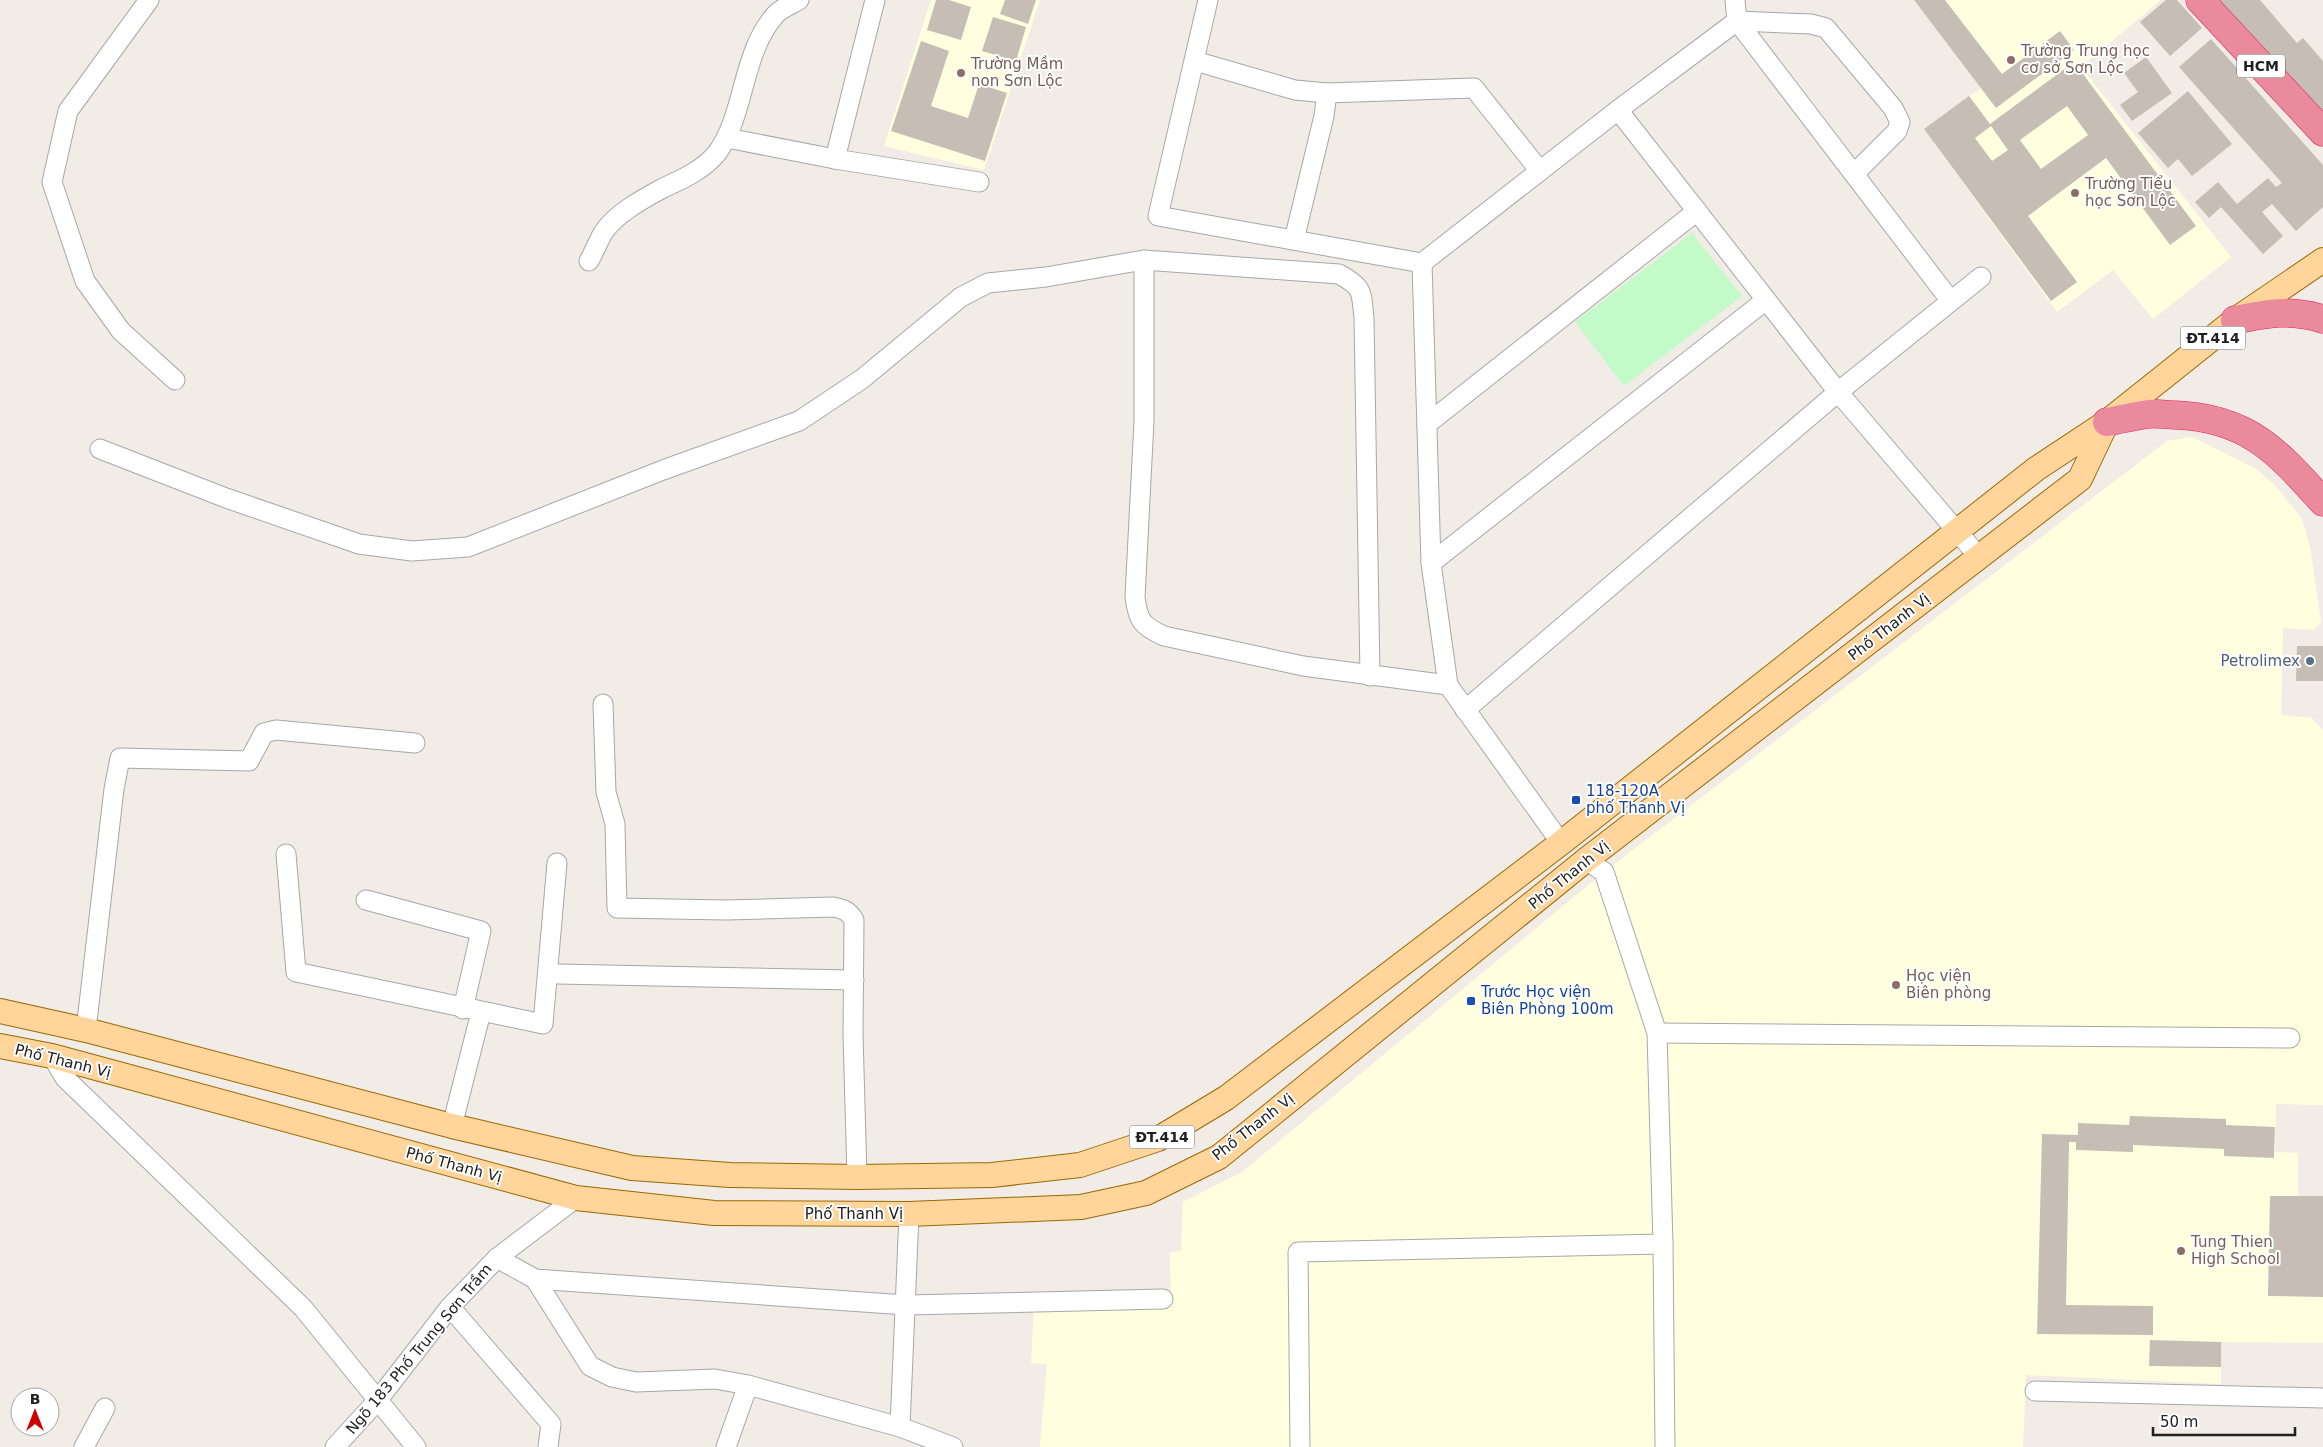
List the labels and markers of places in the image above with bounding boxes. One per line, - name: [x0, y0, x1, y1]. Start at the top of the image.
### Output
- place label: Trường Trung học cơ sở Sơn Lộc: [2020, 42, 2150, 77]
- marker: Trường Trung học cơ sở Sơn Lộc: [2005, 54, 2017, 66]
- place label: Trường Mầm non Sơn Lộc: [970, 55, 1063, 90]
- marker: Trường Mầm non Sơn Lộc: [955, 67, 967, 79]
- place label: Trường Tiểu học Sơn Lộc: [2084, 175, 2175, 210]
- marker: Trường Tiểu học Sơn Lộc: [2069, 187, 2081, 199]
- place label: Petrolimex: [2221, 652, 2300, 670]
- marker: Petrolimex: [2304, 655, 2316, 667]
- place label: 118-120A phố Thanh Vị: [1586, 782, 1685, 817]
- marker: 118-120A phố Thanh Vị: [1570, 794, 1582, 806]
- place label: Học viện Biên phòng: [1906, 967, 1991, 1002]
- marker: Học viện Biên phòng: [1890, 979, 1902, 991]
- place label: Trước Học viện Biên Phòng 100m: [1480, 983, 1614, 1018]
- marker: Trước Học viện Biên Phòng 100m: [1465, 995, 1477, 1007]
- place label: Tung Thien High School: [2190, 1233, 2280, 1268]
- marker: Tung Thien High School: [2175, 1245, 2187, 1257]

